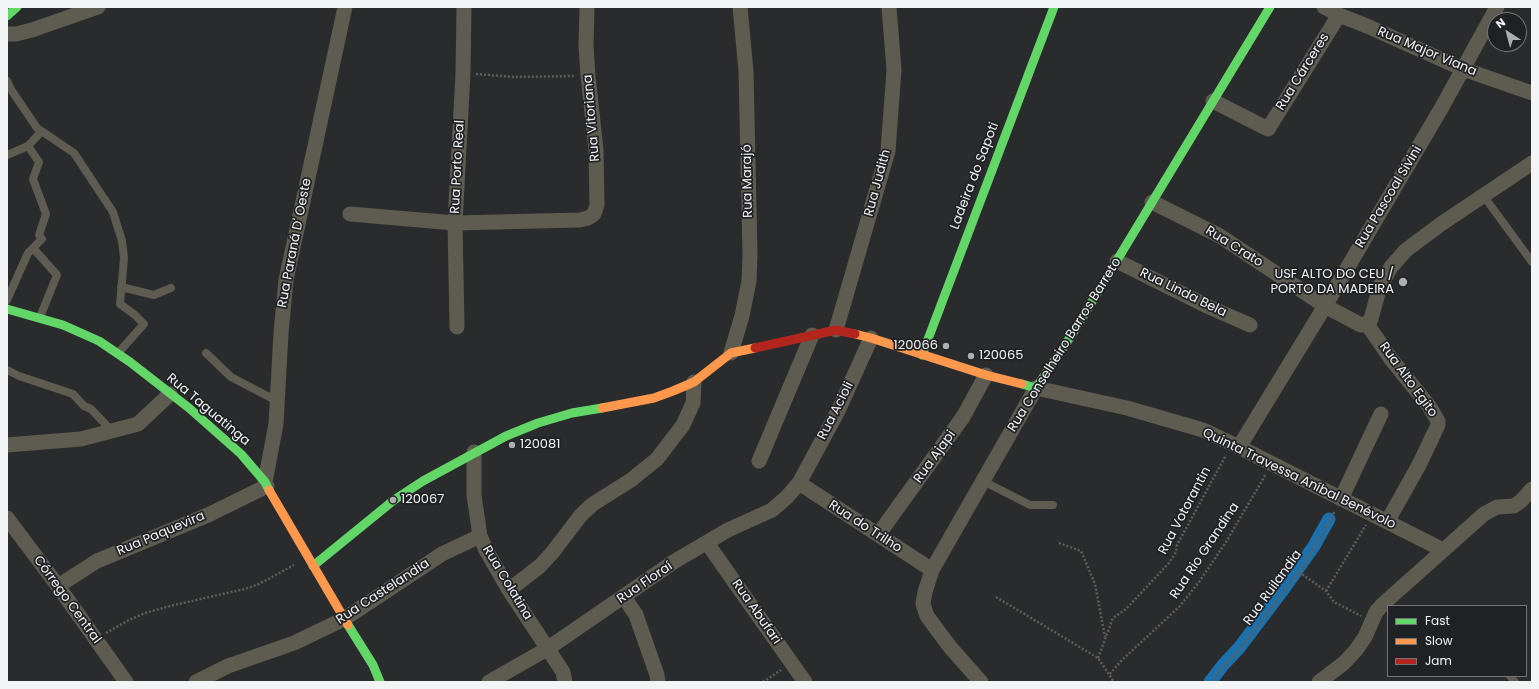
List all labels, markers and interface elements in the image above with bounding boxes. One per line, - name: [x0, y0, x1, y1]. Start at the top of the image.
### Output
- north arrow: [1487, 12, 1527, 52]
- text: N: [1492, 14, 1509, 32]
- street label: Rua Major Viana: [1375, 24, 1479, 80]
- street label: Rua Cárceres: [1273, 31, 1333, 113]
- street label: Rua Vitoriana: [580, 74, 604, 162]
- street label: Rua Porto Real: [448, 120, 468, 214]
- street label: Ladeira do Sapoti: [947, 120, 1003, 232]
- street label: Rua Pascoal Sivini: [1352, 143, 1426, 251]
- street label: Rua Marajó: [740, 144, 756, 218]
- street label: Rua Judith: [862, 148, 894, 218]
- street label: Rua Paraná D' Oeste: [275, 177, 315, 309]
- street label: Rua Crato: [1202, 223, 1266, 271]
- street label: Rua Conselheiro Barros Barreto: [1005, 255, 1125, 435]
- street label: Rua Linda Bela: [1137, 265, 1229, 321]
- place label: USF ALTO DO CEU / PORTO DA MADEIRA: [1271, 267, 1394, 298]
- marker: USF ALTO DO CEU / PORTO DA MADEIRA: [1397, 276, 1409, 288]
- place label: 120066: [894, 338, 938, 354]
- street label: Rua Alto Egito: [1376, 340, 1440, 420]
- marker: 120066: [941, 341, 951, 351]
- place label: 120065: [979, 348, 1023, 364]
- marker: 120065: [966, 351, 976, 361]
- street label: Rua Taguatinga: [163, 371, 253, 449]
- street label: Rua Acioli: [815, 379, 857, 443]
- street label: Quinta Travessa Aníbal Benévolo: [1200, 425, 1398, 533]
- street label: Rua Ajapi: [911, 428, 959, 486]
- place label: 120081: [520, 437, 560, 453]
- marker: 120081: [507, 440, 517, 450]
- street label: Rua Votorantin: [1155, 465, 1215, 557]
- place label: 120067: [401, 492, 444, 508]
- marker: 120067: [388, 495, 398, 505]
- street label: Rua do Trilho: [826, 498, 904, 556]
- street label: Rua Rio Grandina: [1167, 500, 1243, 602]
- street label: Rua Paquevira: [115, 508, 207, 560]
- street label: Rua Colatina: [479, 543, 535, 623]
- street label: Rua Ruilandia: [1241, 547, 1305, 629]
- street label: Córrego Central: [30, 553, 104, 647]
- street label: Rua Castelandia: [333, 556, 433, 628]
- street label: Rua Floraí: [614, 559, 676, 607]
- street label: Rua Abufari: [728, 577, 784, 647]
- legend: [1387, 605, 1527, 677]
- text: Fast: [1425, 612, 1450, 629]
- text: Slow: [1425, 632, 1453, 649]
- text: Jam: [1425, 652, 1452, 669]

